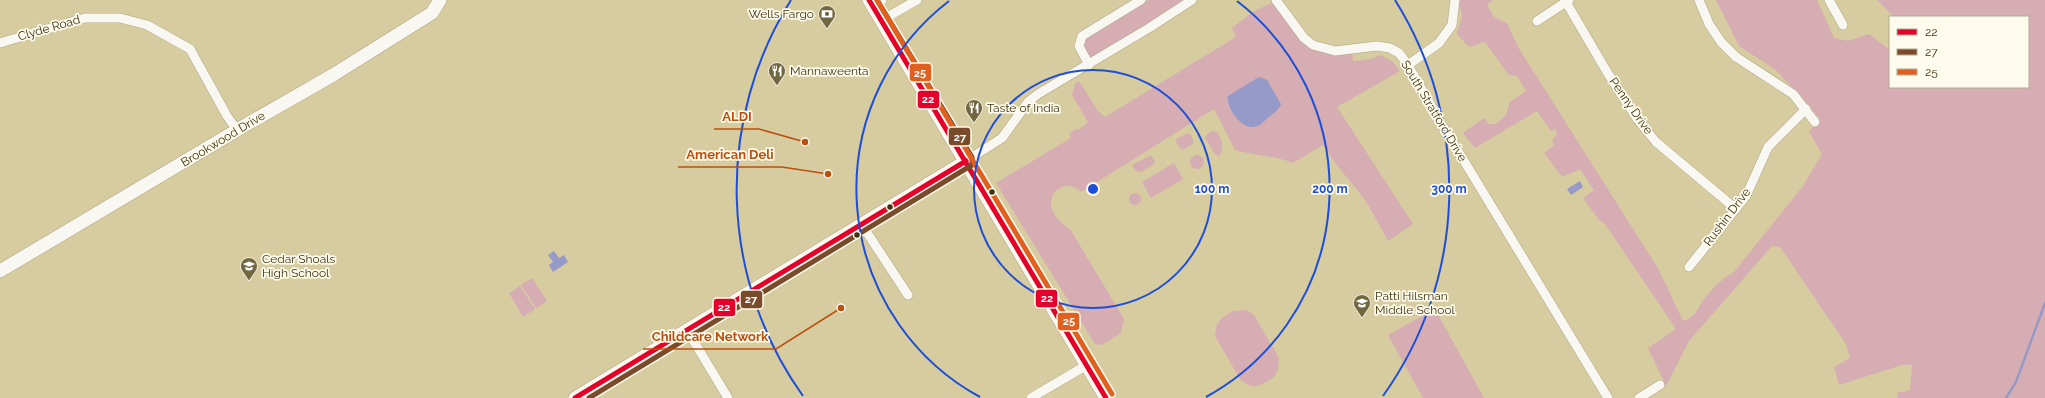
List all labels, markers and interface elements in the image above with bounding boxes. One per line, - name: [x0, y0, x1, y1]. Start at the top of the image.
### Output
- bank icon: Wells Fargo: [817, 4, 837, 29]
- place label: Wells Fargo: [748, 7, 814, 21]
- street label: Clyde Road: [16, 12, 82, 44]
- legend: [1889, 16, 2029, 88]
- text: 22: [1925, 25, 1938, 39]
- text: 27: [1925, 45, 1938, 59]
- street label: South Stratford Drive: [1398, 58, 1470, 164]
- restaurant icon: Mannaweenta: [767, 61, 787, 86]
- line badge: 25: [909, 63, 932, 82]
- place label: Mannaweenta: [790, 64, 868, 78]
- text: 25: [1925, 65, 1938, 79]
- text: 25: [914, 67, 926, 80]
- street label: Penny Drive: [1606, 75, 1656, 137]
- line badge: 22: [917, 90, 940, 109]
- text: 22: [922, 93, 934, 106]
- restaurant icon: Taste of India: [964, 98, 984, 123]
- place label: Taste of India: [987, 101, 1060, 115]
- callout: ALDI: [714, 104, 759, 129]
- street label: Brookwood Drive: [178, 108, 268, 170]
- text: ALDI: [722, 109, 752, 124]
- line badge: 27: [948, 127, 971, 146]
- text: 27: [954, 131, 967, 144]
- callout: American Deli: [678, 142, 782, 167]
- text: American Deli: [686, 147, 774, 162]
- centre of rings: [1086, 182, 1100, 196]
- text: 100 m: [1195, 182, 1229, 196]
- text: 200 m: [1312, 182, 1348, 196]
- text: 300 m: [1431, 182, 1467, 196]
- street label: Rushin Drive: [1701, 185, 1753, 249]
- unlabelled marker: [987, 187, 997, 197]
- unlabelled marker: [885, 202, 895, 212]
- unlabelled marker: [852, 230, 862, 240]
- place label: Cedar Shoals High School: [262, 252, 335, 280]
- school or university icon: Cedar Shoals High School: [239, 256, 259, 281]
- line badge: 22: [1035, 289, 1058, 308]
- place label: Patti Hilsman Middle School: [1375, 289, 1456, 317]
- line badge: 27: [740, 290, 763, 309]
- text: 22: [1041, 292, 1053, 305]
- text: 27: [745, 293, 758, 306]
- school or university icon: Patti Hilsman Middle School: [1352, 293, 1372, 318]
- line badge: 22: [713, 298, 736, 317]
- text: 22: [718, 301, 730, 314]
- line badge: 25: [1057, 312, 1080, 331]
- text: 25: [1063, 315, 1075, 328]
- callout: Childcare Network: [643, 324, 776, 349]
- text: Childcare Network: [652, 329, 769, 344]

